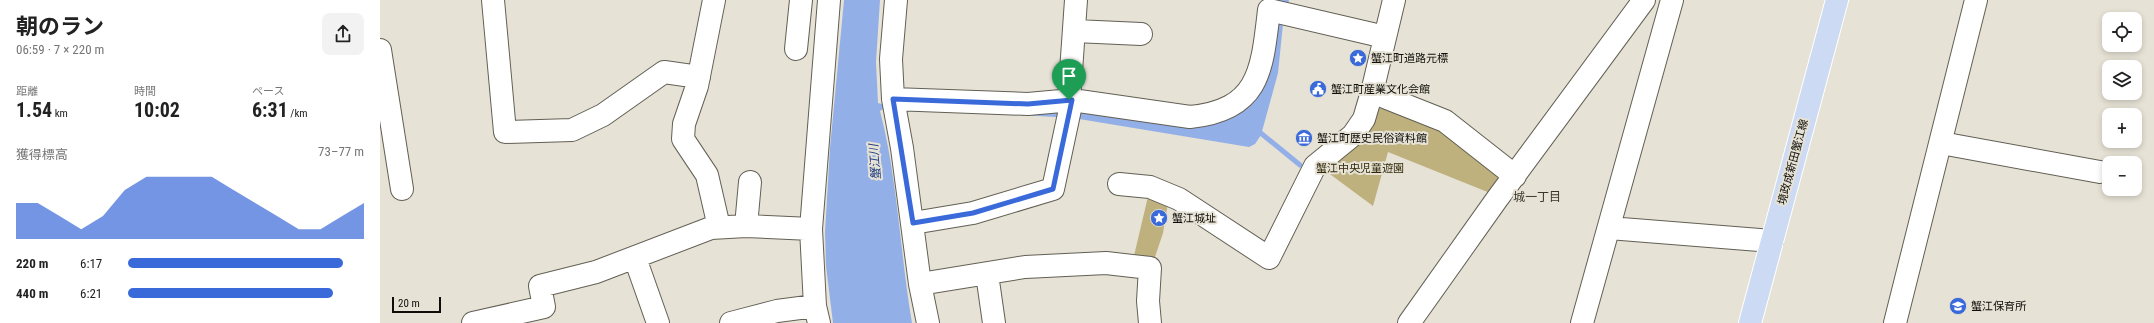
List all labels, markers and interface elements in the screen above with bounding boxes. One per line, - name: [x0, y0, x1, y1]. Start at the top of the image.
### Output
- map controls: [2102, 12, 2142, 196]
- button: locate: [2102, 12, 2142, 52]
- button: share: [322, 13, 364, 55]
- text: 朝のラン: [16, 14, 104, 39]
- text: 06:59 · 7 × 220 m: [16, 42, 104, 57]
- place icon: 蟹江町道路元標: [1348, 48, 1368, 68]
- place label: 蟹江町道路元標: [1371, 52, 1448, 65]
- pin: [1052, 59, 1086, 100]
- button: layers: [2102, 60, 2142, 100]
- icon: arrive: [1058, 65, 1080, 87]
- public building icon: 蟹江町産業文化会館: [1308, 79, 1328, 99]
- place label: 蟹江町産業文化会館: [1331, 83, 1430, 96]
- text: 距離: [16, 85, 38, 98]
- text: 時間: [134, 85, 156, 98]
- text: ペース: [252, 85, 284, 98]
- text: 1.54: [16, 98, 52, 122]
- text: 10:02: [134, 98, 180, 122]
- text: 6:31: [252, 98, 288, 122]
- text: km: [52, 107, 68, 120]
- text: /km: [288, 107, 308, 120]
- button: +: [2102, 108, 2142, 148]
- street label: 境政成新田蟹江線: [1775, 118, 1811, 206]
- museum icon: 蟹江町歴史民俗資料館: [1294, 128, 1314, 148]
- place label: 蟹江町歴史民俗資料館: [1317, 132, 1427, 145]
- water label: 蟹江川: [866, 141, 884, 181]
- text: 73–77 m: [318, 144, 364, 159]
- text: 獲得標高: [16, 147, 68, 162]
- button: −: [2102, 156, 2142, 196]
- park label: 蟹江中央児童遊園: [1316, 162, 1404, 175]
- district label: 城一丁目: [1513, 190, 1561, 204]
- place icon: 蟹江城址: [1149, 208, 1169, 228]
- place label: 蟹江城址: [1172, 212, 1216, 225]
- text: 220 m: [16, 256, 48, 271]
- text: 6:17: [80, 256, 102, 271]
- text: 440 m: [16, 286, 48, 301]
- text: 6:21: [80, 286, 102, 301]
- scale bar: [392, 295, 441, 314]
- school or university icon: 蟹江保育所: [1948, 296, 1968, 316]
- text: 20 m: [398, 297, 420, 310]
- place label: 蟹江保育所: [1971, 300, 2027, 313]

